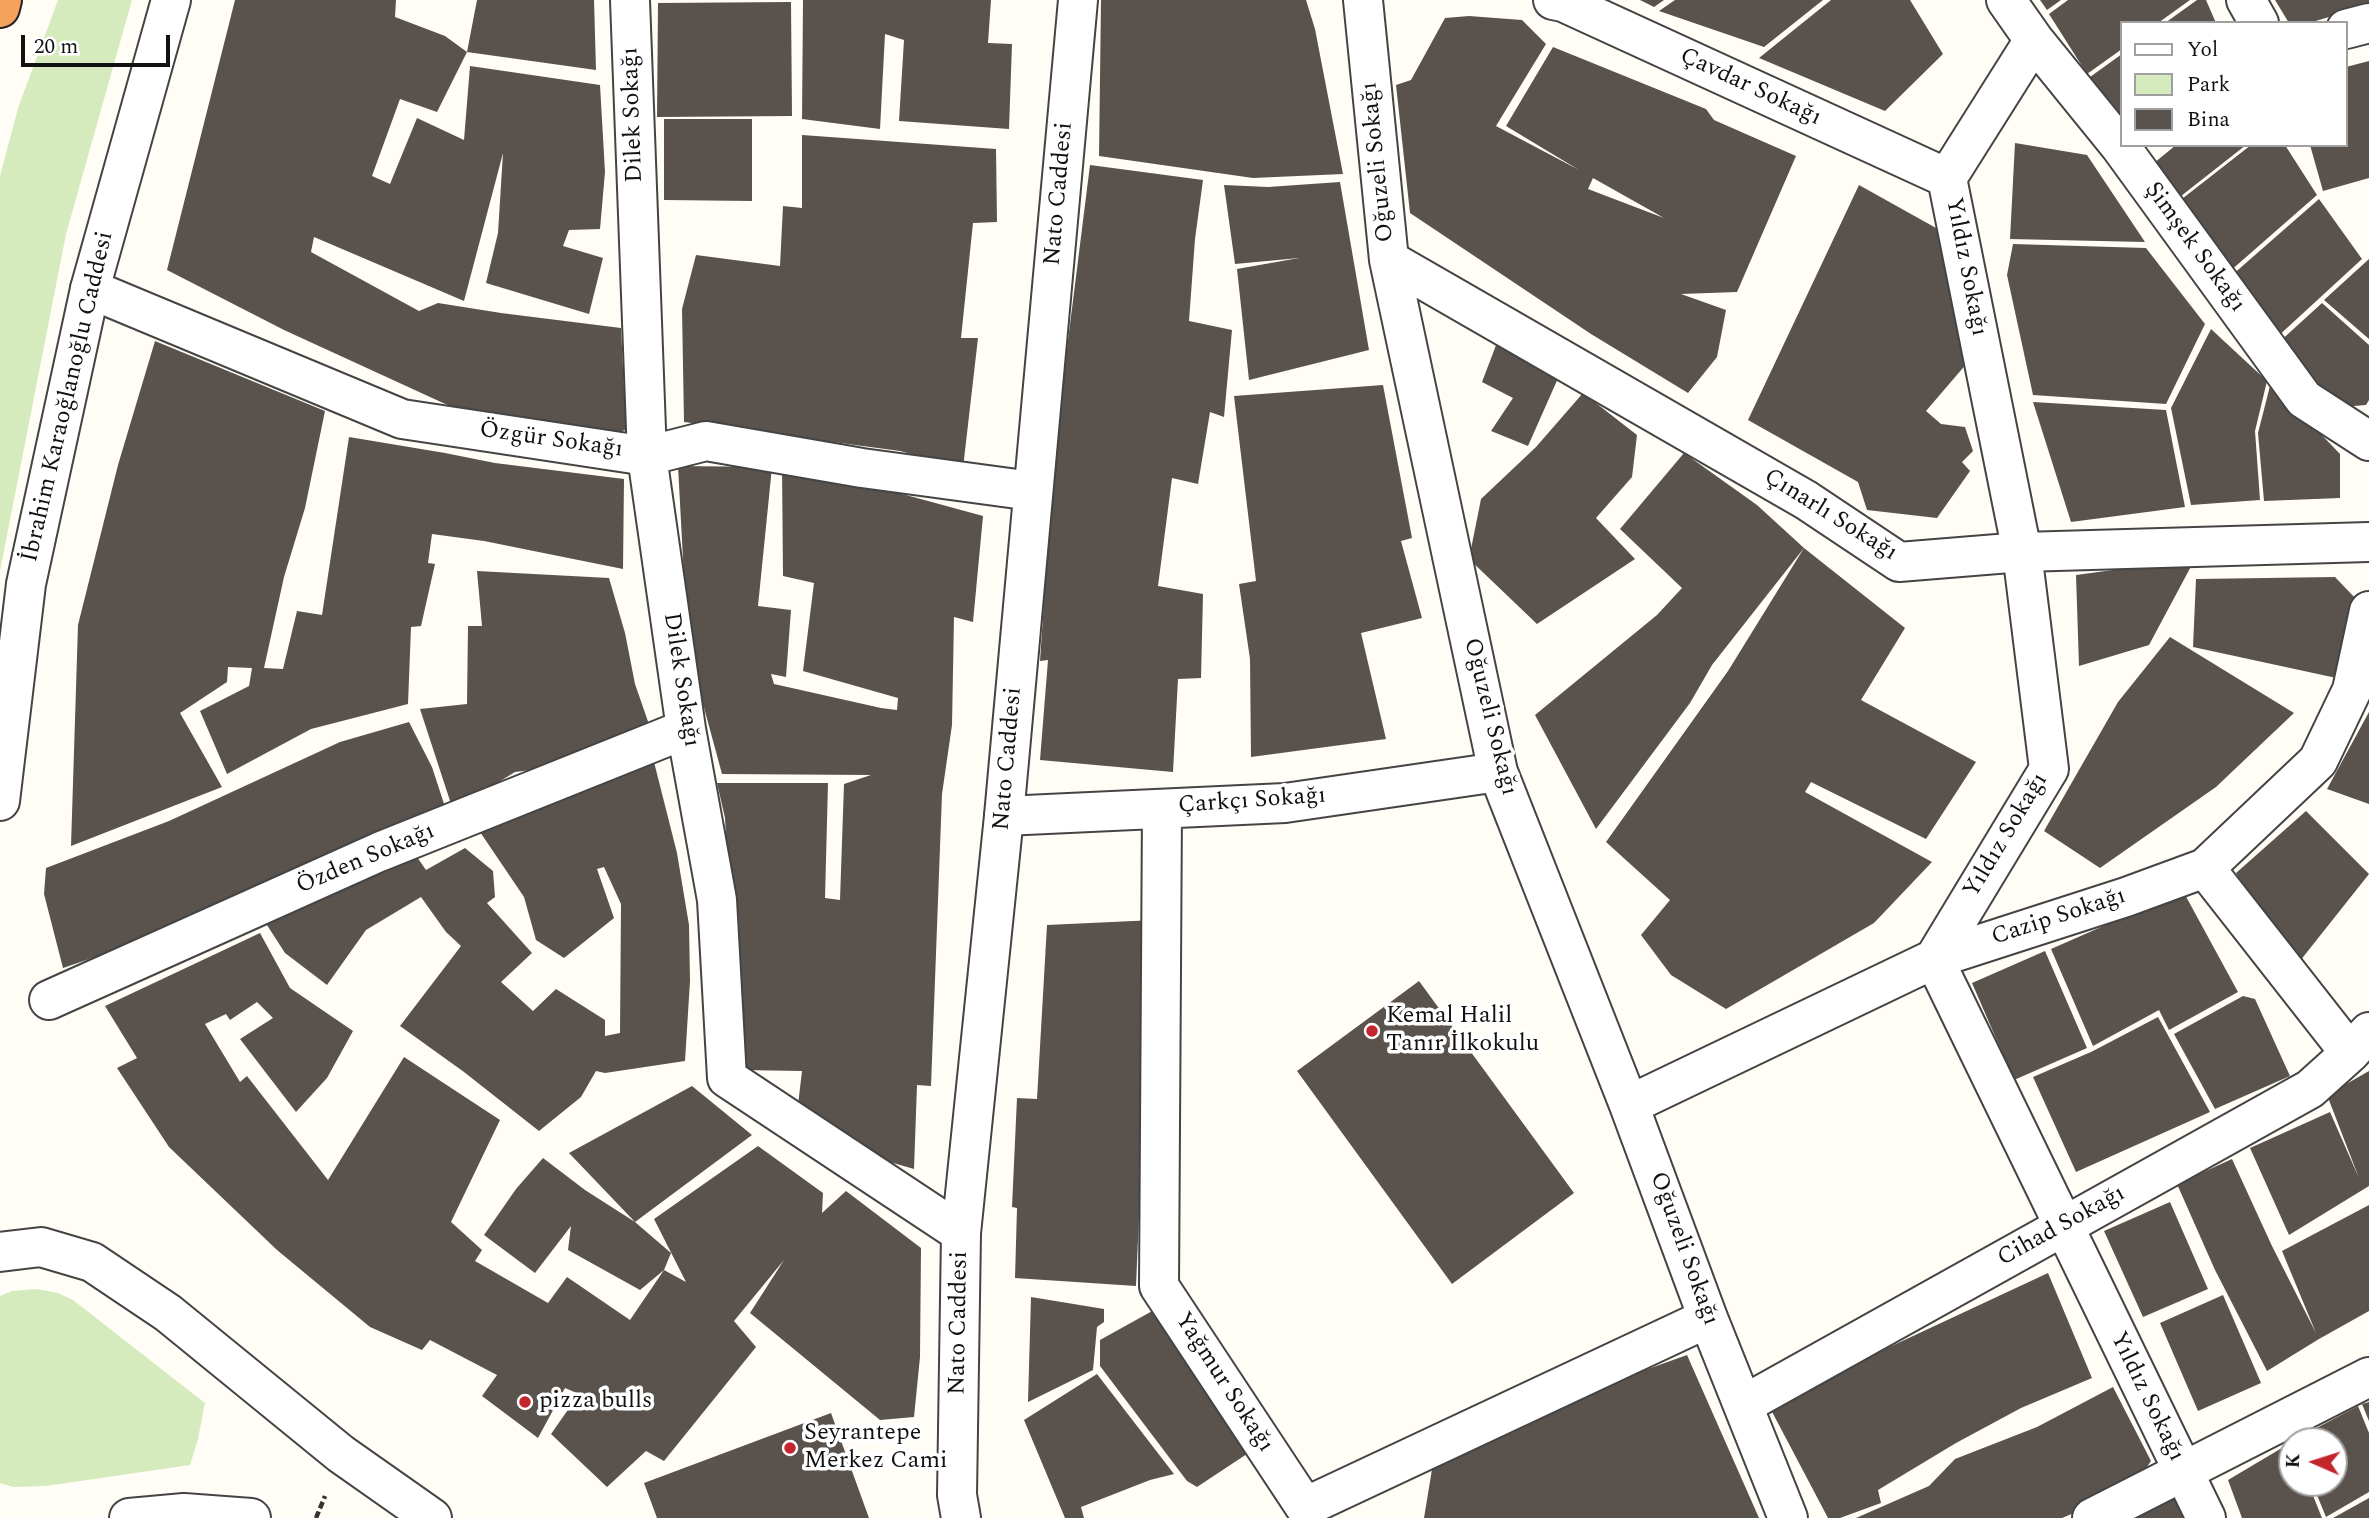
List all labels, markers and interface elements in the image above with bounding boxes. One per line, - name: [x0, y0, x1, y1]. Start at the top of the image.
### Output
- scale bar: [24, 21, 173, 65]
- legend: [2120, 21, 2348, 147]
- text: 20 m: [34, 31, 78, 63]
- text: Yol: [2187, 34, 2218, 66]
- street label: Çavdar Sokağı: [1675, 43, 1825, 133]
- street label: Dilek Sokağı: [617, 47, 651, 183]
- text: Park: [2187, 69, 2230, 101]
- street label: Oğuzeli Sokağı: [1356, 80, 1402, 244]
- text: Bina: [2187, 104, 2230, 136]
- street label: Nato Caddesi: [1039, 121, 1081, 267]
- street label: Şimşek Sokağı: [2137, 177, 2251, 319]
- street label: Yıldız Sokağı: [1937, 195, 1993, 339]
- street label: İbrahim Karaoğlanoğlu Caddesi: [17, 229, 121, 565]
- street label: Özgür Sokağı: [477, 417, 625, 465]
- street label: Çınarlı Sokağı: [1758, 463, 1902, 569]
- street label: Dilek Sokağı: [655, 611, 705, 749]
- street label: Oğuzeli Sokağı: [1456, 635, 1522, 799]
- street label: Nato Caddesi: [988, 686, 1030, 832]
- street label: Yıldız Sokağı: [1958, 768, 2056, 904]
- street label: Çarkçı Sokağı: [1177, 782, 1327, 822]
- street label: Özden Sokağı: [293, 818, 439, 902]
- street label: Cazip Sokağı: [1988, 883, 2130, 953]
- place label: Kemal Halil Tanır İlkokulu: [1386, 1003, 1539, 1059]
- marker: Kemal Halil Tanır İlkokulu: [1364, 1023, 1380, 1039]
- street label: Oğuzeli Sokağı: [1642, 1168, 1724, 1330]
- street label: Cihad Sokağı: [1993, 1180, 2131, 1274]
- street label: Nato Caddesi: [944, 1251, 976, 1395]
- street label: Yağmur Sokağı: [1167, 1308, 1279, 1458]
- street label: Yıldız Sokağı: [2102, 1328, 2190, 1466]
- place label: pizza bulls: [539, 1388, 652, 1416]
- marker: pizza bulls: [517, 1394, 533, 1410]
- place label: Seyrantepe Merkez Cami: [804, 1420, 947, 1476]
- north arrow: [2278, 1427, 2348, 1497]
- marker: Seyrantepe Merkez Cami: [782, 1440, 798, 1456]
- text: K: [2279, 1453, 2308, 1469]

